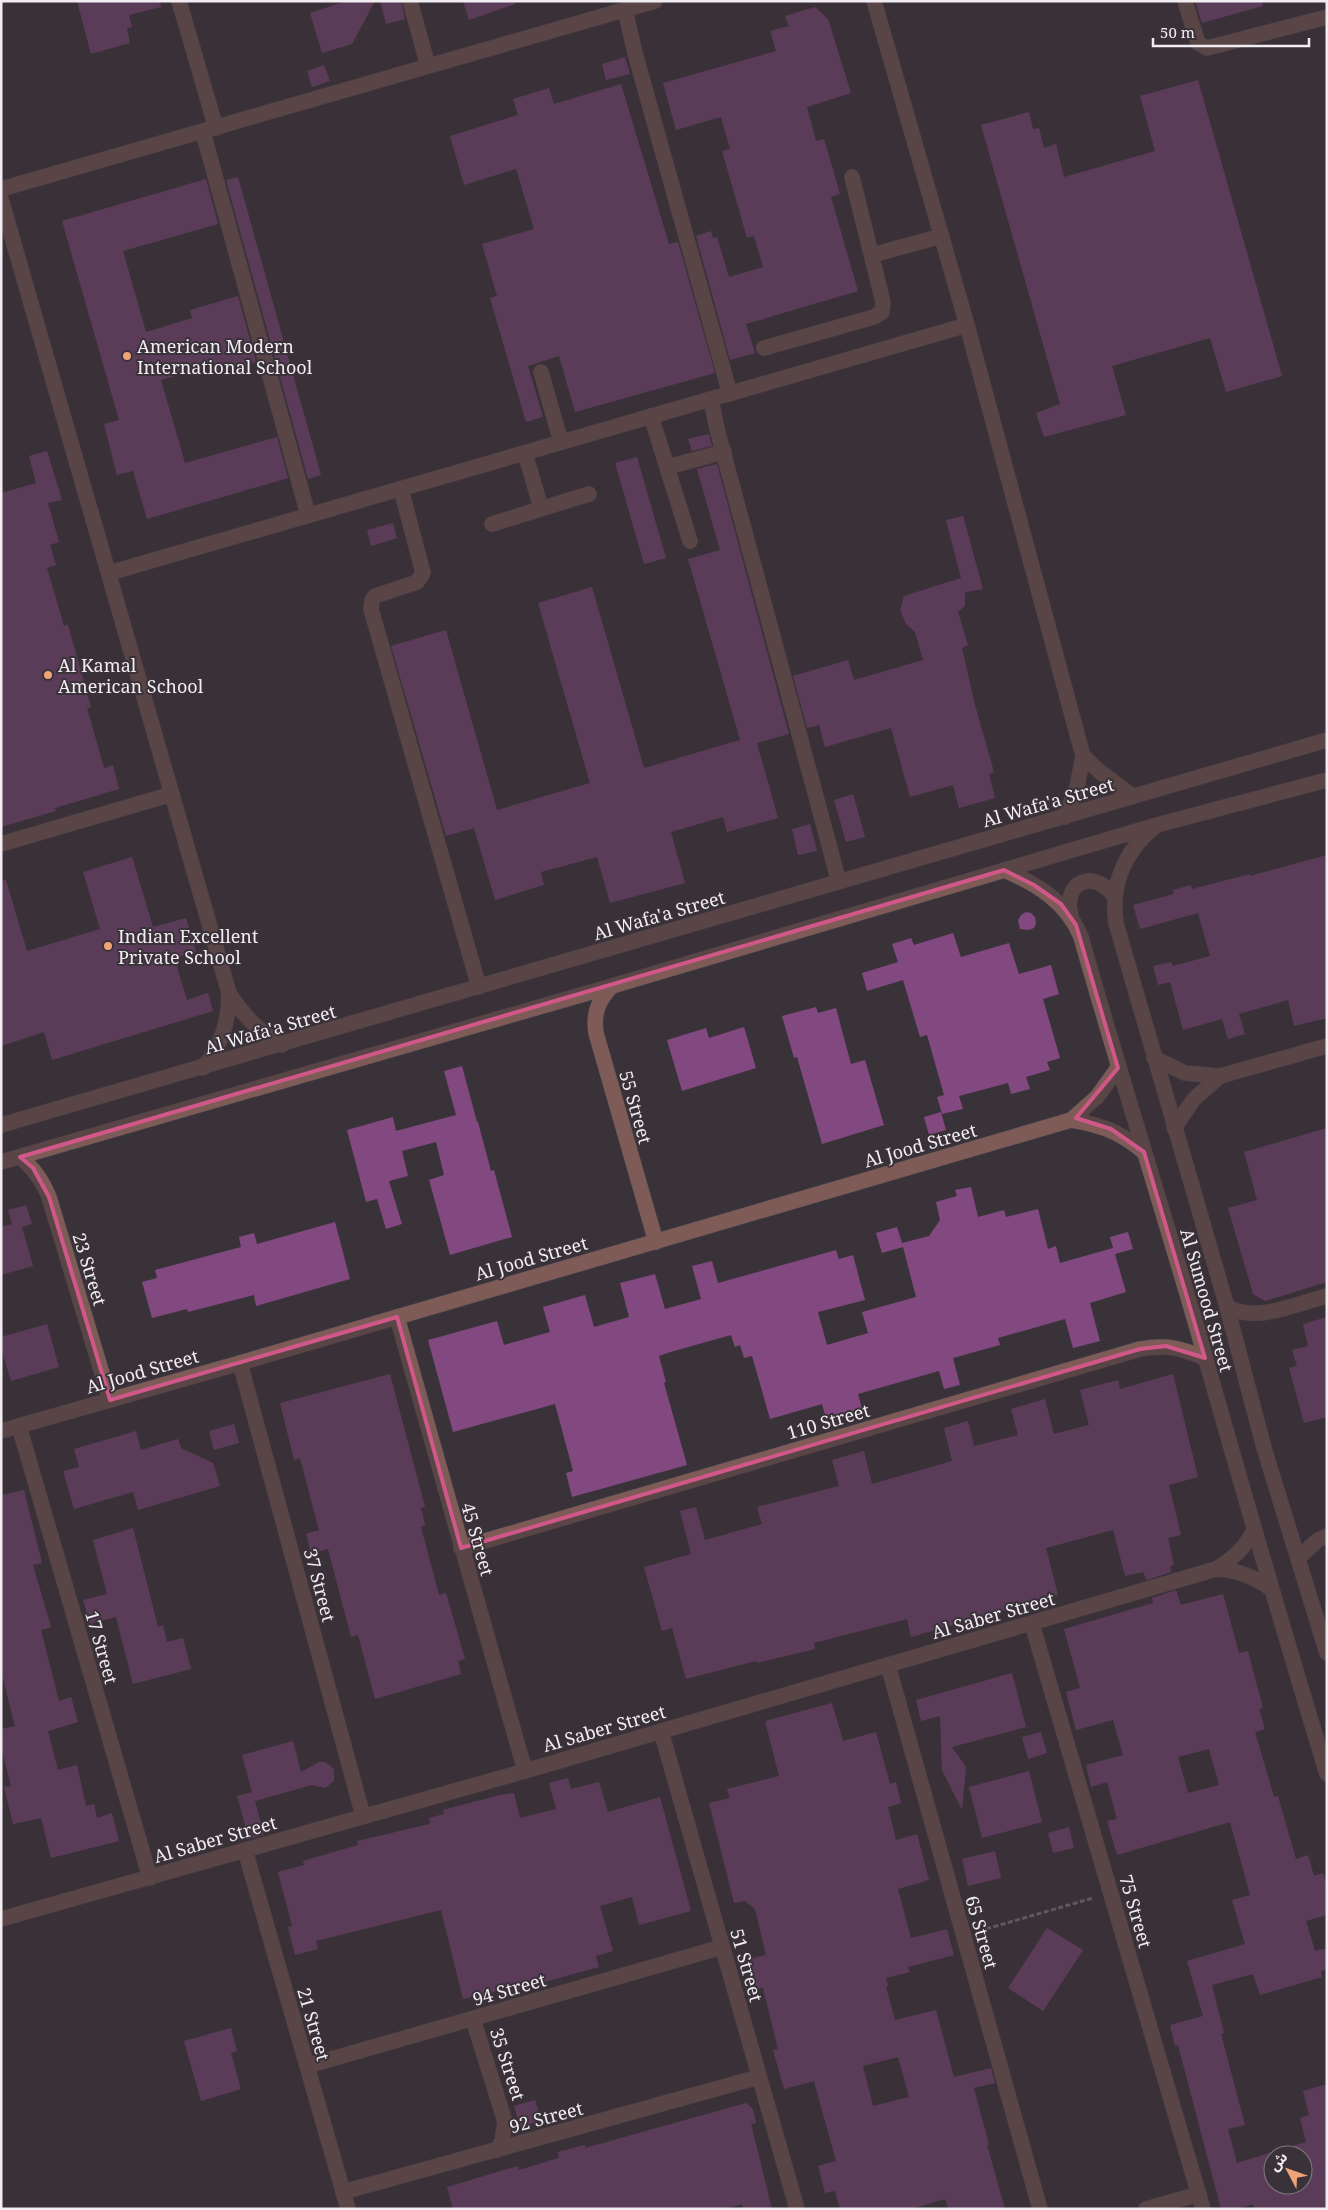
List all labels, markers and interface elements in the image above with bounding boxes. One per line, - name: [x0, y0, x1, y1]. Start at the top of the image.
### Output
- scale bar: [1153, 15, 1309, 47]
- text: 50 m: [1160, 22, 1195, 42]
- place label: American Modern International School: [137, 334, 313, 379]
- marker: American Modern International School: [121, 350, 133, 362]
- place label: Al Kamal American School: [58, 653, 204, 698]
- marker: Al Kamal American School: [42, 669, 54, 681]
- street label: Al Wafa'a Street: [979, 772, 1117, 832]
- street label: Al Wafa'a Street: [590, 885, 728, 945]
- place label: Indian Excellent Private School: [118, 924, 258, 969]
- marker: Indian Excellent Private School: [102, 940, 114, 952]
- street label: Al Wafa'a Street: [201, 999, 339, 1059]
- street label: 55 Street: [614, 1068, 658, 1146]
- street label: Al Jood Street: [861, 1117, 979, 1173]
- street label: Al Sumood Street: [1175, 1226, 1239, 1374]
- street label: 23 Street: [68, 1230, 112, 1308]
- street label: Al Jood Street: [472, 1230, 590, 1286]
- street label: Al Jood Street: [83, 1343, 201, 1399]
- street label: 110 Street: [784, 1398, 872, 1444]
- street label: 45 Street: [456, 1500, 500, 1578]
- street label: 37 Street: [299, 1546, 341, 1624]
- street label: Al Saber Street: [929, 1586, 1057, 1644]
- street label: 17 Street: [80, 1608, 124, 1686]
- street label: Al Saber Street: [540, 1699, 668, 1757]
- street label: Al Saber Street: [151, 1810, 279, 1868]
- street label: 75 Street: [1114, 1872, 1158, 1950]
- street label: 65 Street: [960, 1893, 1004, 1971]
- street label: 51 Street: [725, 1926, 769, 2004]
- street label: 94 Street: [470, 1967, 548, 2011]
- street label: 21 Street: [292, 1985, 336, 2063]
- street label: 35 Street: [485, 2025, 531, 2103]
- street label: 92 Street: [507, 2096, 585, 2138]
- north arrow: [1263, 2145, 1313, 2195]
- text: ش: [1264, 2148, 1291, 2175]

